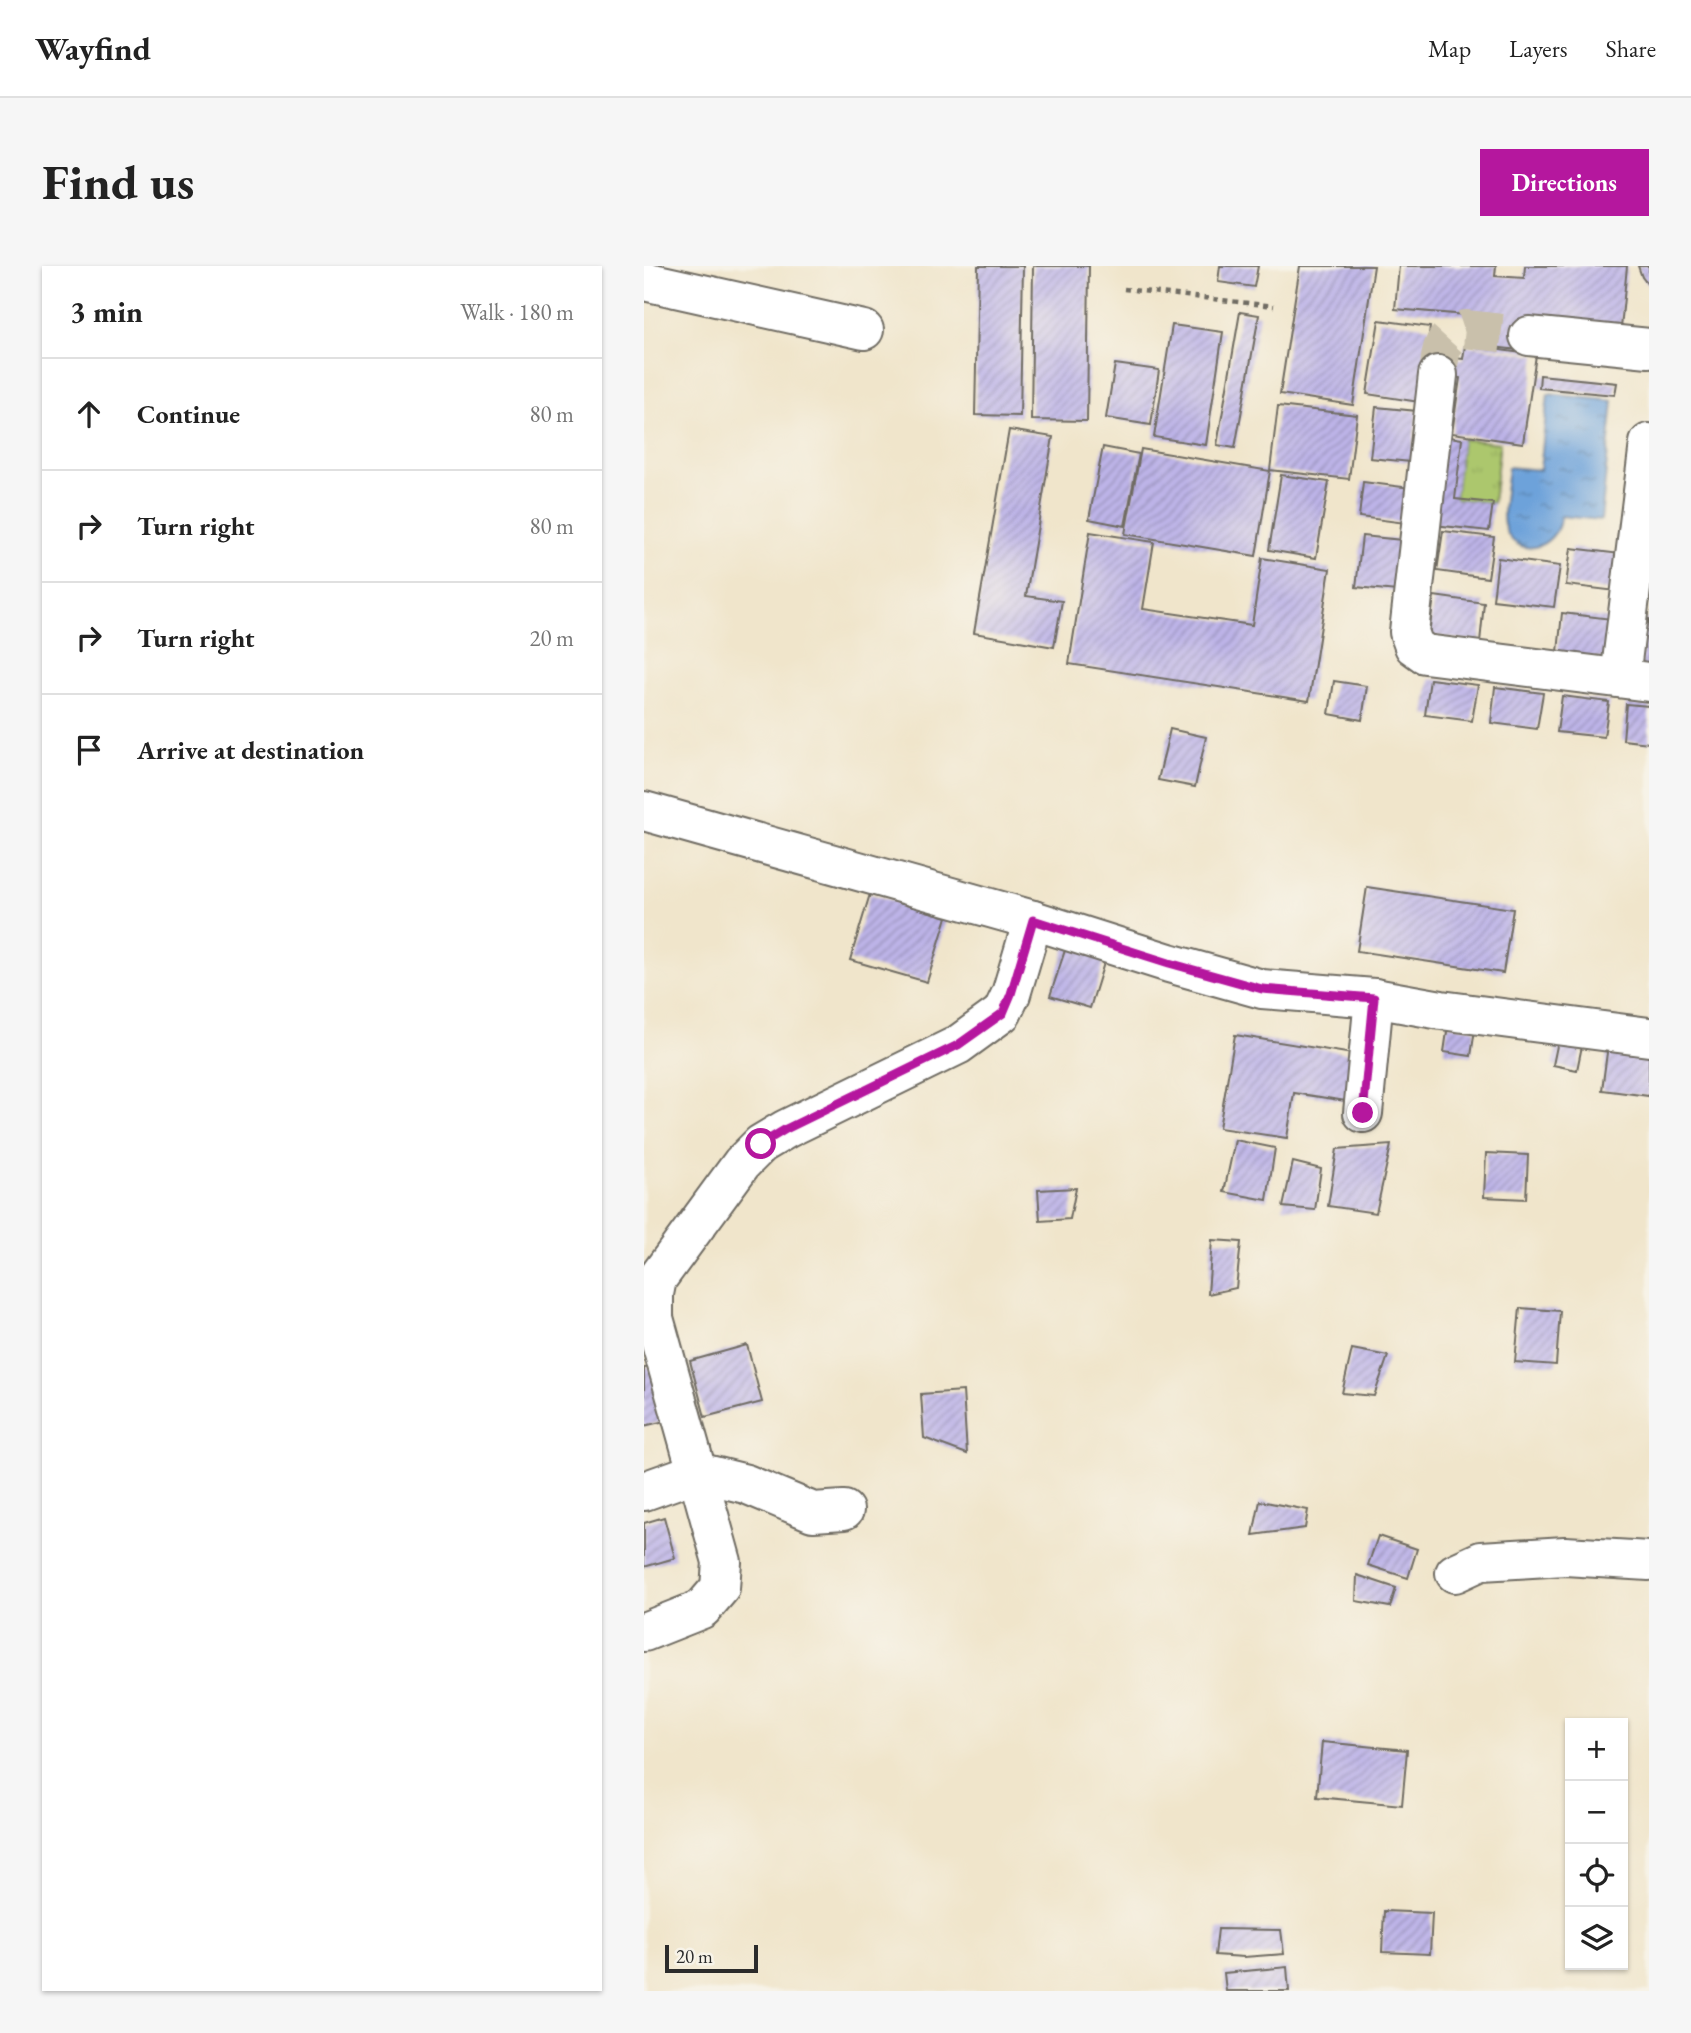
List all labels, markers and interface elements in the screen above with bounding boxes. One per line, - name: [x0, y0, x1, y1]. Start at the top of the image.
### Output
- text: Wayfind: [35, 27, 151, 70]
- text: Map: [1428, 33, 1471, 64]
- text: Layers: [1509, 33, 1568, 64]
- text: Share: [1606, 33, 1656, 64]
- button: Directions: [1480, 149, 1649, 216]
- text: Find us: [42, 150, 194, 214]
- text: 3 min: [70, 292, 143, 331]
- text: Walk · 180 m: [460, 297, 574, 327]
- icon: ahead: [70, 395, 108, 433]
- text: Continue: [137, 397, 240, 431]
- text: 80 m: [529, 399, 574, 429]
- icon: right: [70, 507, 108, 545]
- text: Turn right: [137, 509, 255, 543]
- text: 80 m: [529, 511, 574, 541]
- icon: right: [70, 619, 108, 657]
- text: Turn right: [137, 621, 255, 655]
- text: 20 m: [529, 623, 574, 653]
- icon: arrive: [70, 731, 108, 769]
- text: Arrive at destination: [137, 733, 364, 767]
- route end: [1347, 1097, 1378, 1128]
- route start: [745, 1128, 776, 1159]
- map controls: [1565, 1718, 1628, 1970]
- button: +: [1565, 1718, 1628, 1781]
- button: −: [1565, 1781, 1628, 1844]
- button: locate: [1565, 1844, 1628, 1907]
- button: layers: [1565, 1907, 1628, 1970]
- scale bar: [665, 1942, 758, 1974]
- text: 20 m: [676, 1944, 713, 1969]

